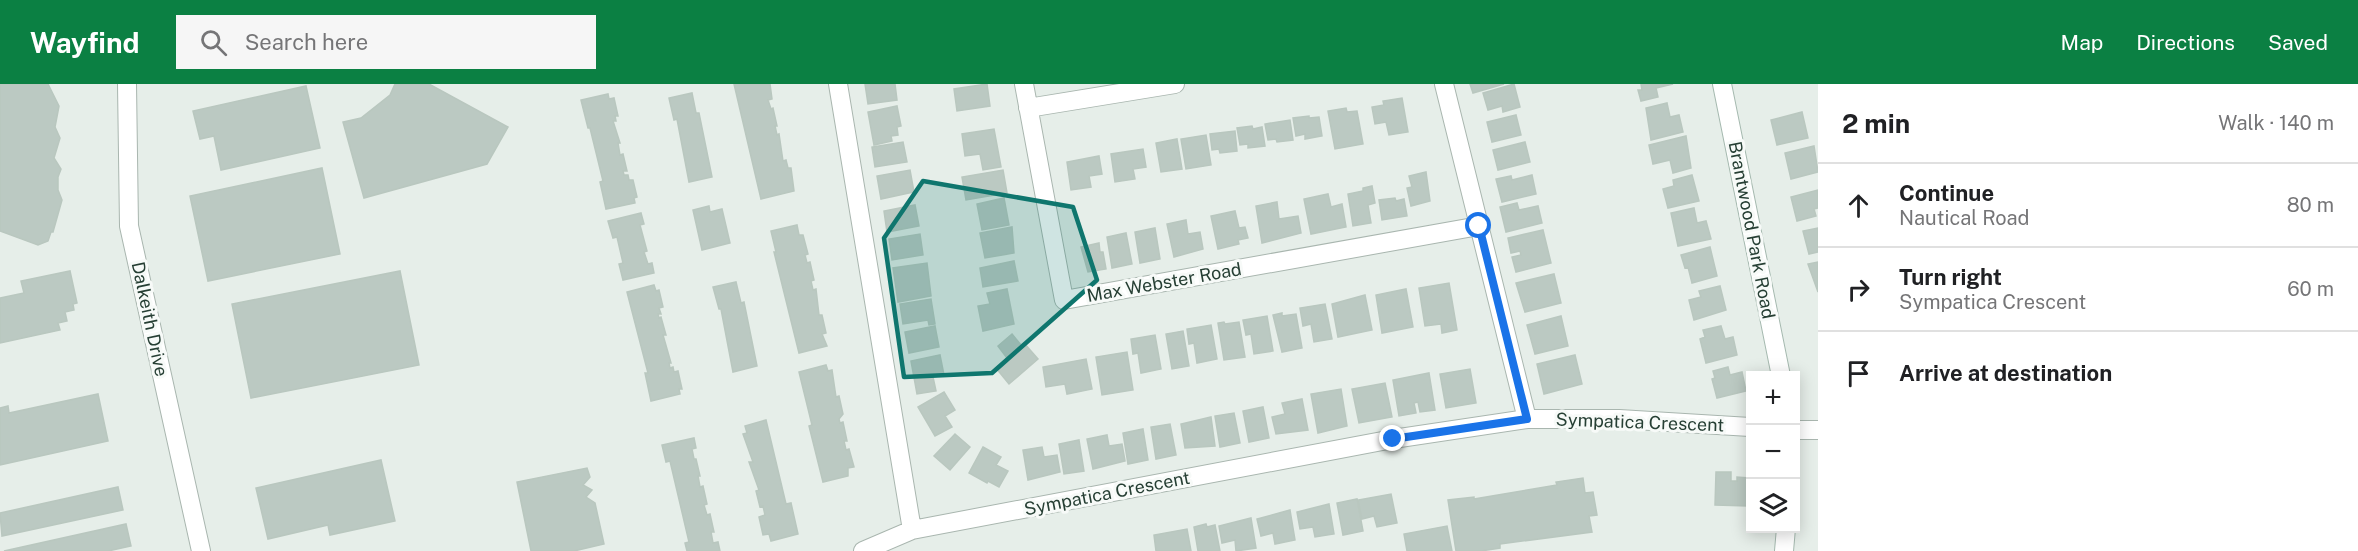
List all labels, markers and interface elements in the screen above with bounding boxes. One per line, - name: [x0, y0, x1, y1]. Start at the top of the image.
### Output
- search box: [176, 15, 596, 69]
- text: Wayfind: [30, 26, 140, 59]
- icon: search: [197, 26, 230, 59]
- text: Search here: [245, 29, 368, 55]
- text: Map: [2061, 30, 2103, 55]
- text: Directions: [2136, 30, 2235, 55]
- text: Saved: [2268, 30, 2328, 55]
- text: 2 min: [1842, 108, 1910, 139]
- text: Walk · 140 m: [2218, 111, 2334, 135]
- street label: Brantwood Park Road: [1724, 139, 1780, 321]
- text: Continue: [1899, 180, 1994, 206]
- icon: ahead: [1842, 189, 1875, 222]
- text: 80 m: [2287, 193, 2334, 217]
- text: Nautical Road: [1899, 206, 2030, 230]
- route start: [1465, 212, 1491, 238]
- street label: Max Webster Road: [1085, 258, 1243, 306]
- street label: Dalkeith Drive: [128, 260, 172, 378]
- text: Turn right: [1899, 264, 2002, 290]
- icon: right: [1842, 273, 1875, 306]
- text: 60 m: [2287, 277, 2334, 301]
- text: Sympatica Crescent: [1899, 290, 2086, 314]
- icon: arrive: [1842, 357, 1875, 390]
- text: Arrive at destination: [1899, 360, 2112, 386]
- map controls: [1746, 371, 1800, 533]
- button: +: [1746, 371, 1800, 425]
- street label: Sympatica Crescent: [1555, 409, 1725, 435]
- route end: [1379, 425, 1405, 451]
- button: −: [1746, 425, 1800, 479]
- street label: Sympatica Crescent: [1022, 467, 1192, 519]
- button: layers: [1746, 479, 1800, 533]

